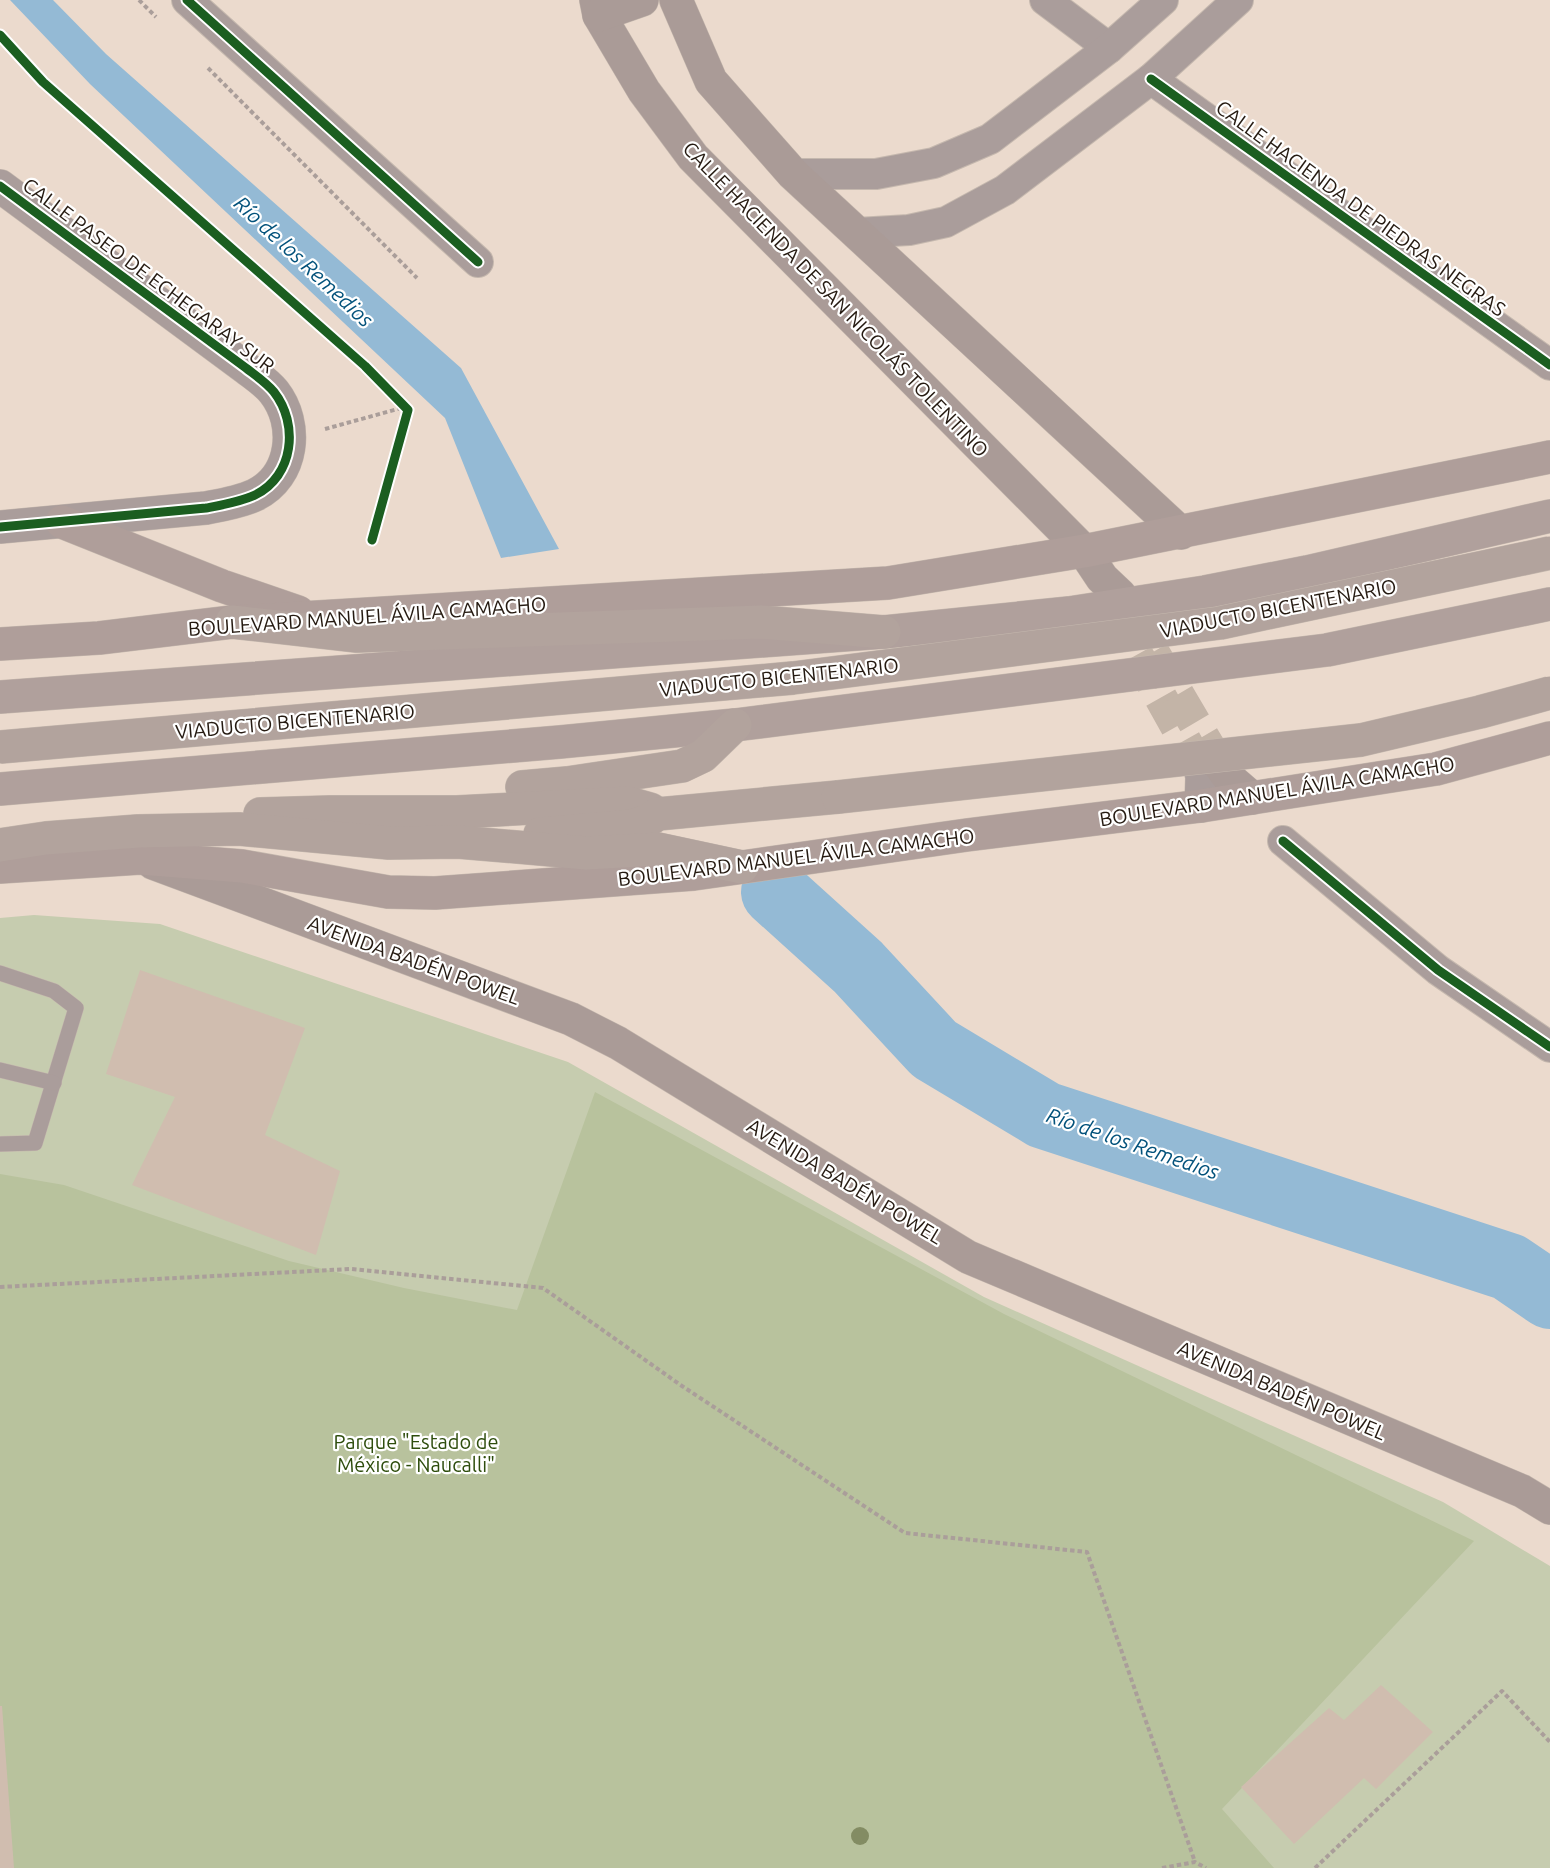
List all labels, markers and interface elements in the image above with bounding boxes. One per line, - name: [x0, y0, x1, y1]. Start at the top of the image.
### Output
- street label: CALLE HACIENDA DE PIEDRAS NEGRAS: [1212, 95, 1510, 321]
- street label: CALLE HACIENDA DE SAN NICOLÁS TOLENTINO: [679, 137, 993, 461]
- street label: CALLE PASEO DE ECHEGARAY SUR: [19, 173, 279, 377]
- water label: Río de los Remedios: [230, 191, 378, 331]
- street label: VIADUCTO BICENTENARIO: [1158, 574, 1398, 642]
- street label: BOULEVARD MANUEL ÁVILA CAMACHO: [187, 592, 547, 640]
- street label: VIADUCTO BICENTENARIO: [658, 653, 900, 701]
- street label: VIADUCTO BICENTENARIO: [174, 699, 416, 743]
- street label: BOULEVARD MANUEL ÁVILA CAMACHO: [1098, 752, 1456, 830]
- street label: BOULEVARD MANUEL ÁVILA CAMACHO: [616, 824, 976, 890]
- street label: AVENIDA BADÉN POWEL: [305, 911, 523, 1009]
- water label: Río de los Remedios: [1044, 1102, 1222, 1184]
- street label: AVENIDA BADÉN POWEL: [743, 1113, 947, 1249]
- street label: AVENIDA BADÉN POWEL: [1174, 1336, 1390, 1444]
- park label: Parque "Estado de México - Naucalli": [333, 1430, 499, 1476]

